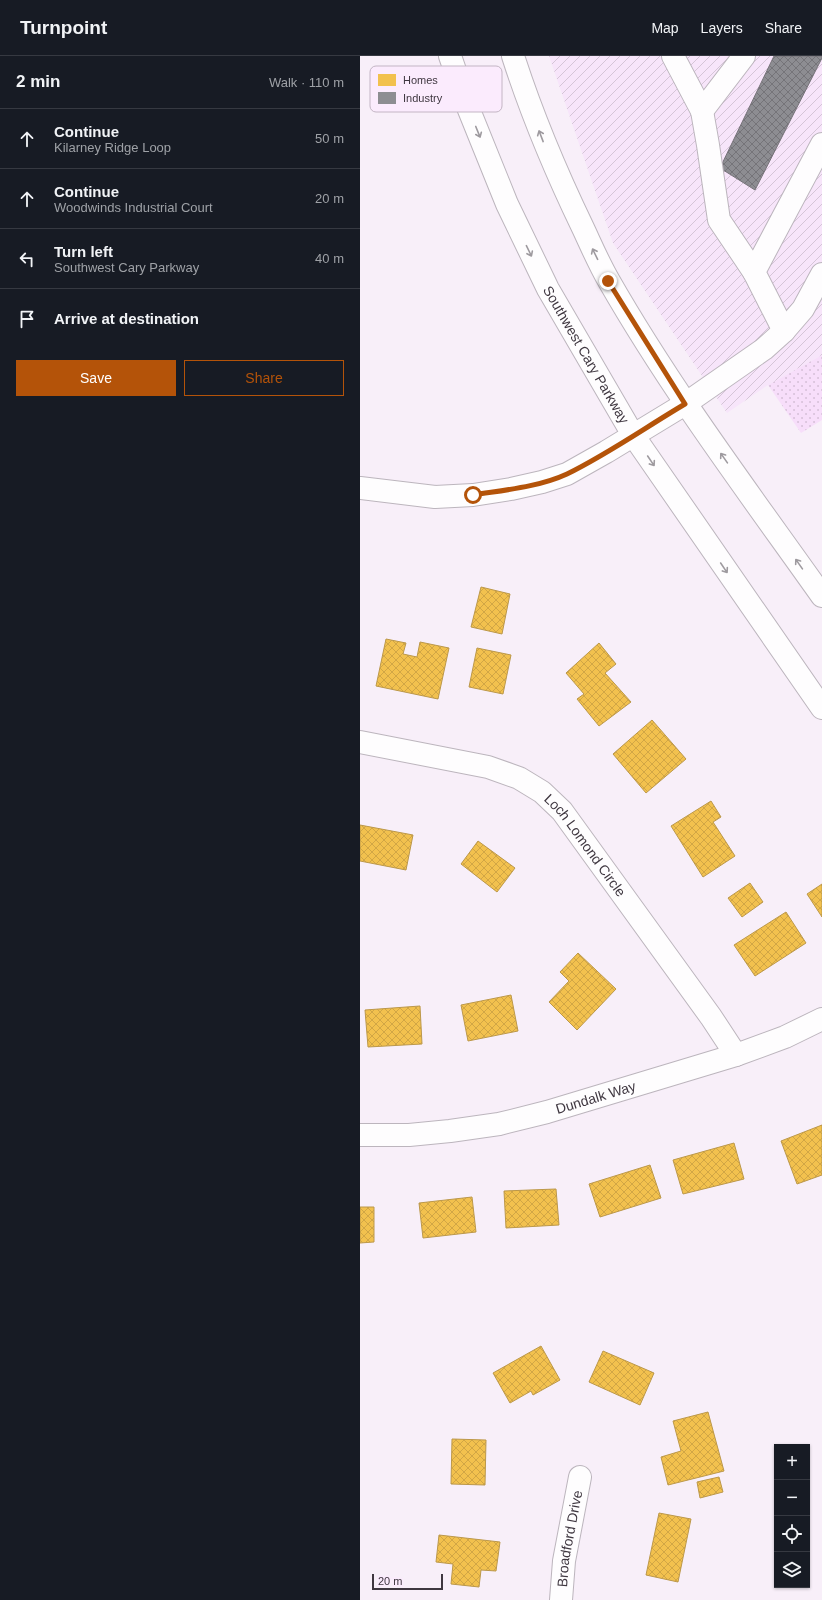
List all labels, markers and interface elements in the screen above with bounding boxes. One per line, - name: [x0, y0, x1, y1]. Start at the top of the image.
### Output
- text: Turnpoint: [20, 17, 107, 38]
- text: Map: [651, 20, 679, 36]
- text: Layers: [701, 20, 743, 36]
- text: Share: [765, 20, 802, 36]
- legend: [370, 66, 502, 112]
- text: 2 min: [16, 72, 60, 91]
- text: Homes: [403, 74, 438, 86]
- text: Walk · 110 m: [269, 75, 344, 90]
- text: Industry: [403, 92, 443, 104]
- text: Continue: [54, 123, 119, 140]
- one-way arrow: [474, 126, 482, 138]
- icon: ahead: [16, 128, 38, 150]
- one-way arrow: [537, 130, 545, 142]
- text: 50 m: [315, 131, 344, 146]
- text: Kilarney Ridge Loop: [54, 140, 171, 155]
- text: Continue: [54, 183, 119, 200]
- icon: ahead: [16, 188, 38, 210]
- text: 20 m: [315, 191, 344, 206]
- text: Woodwinds Industrial Court: [54, 200, 213, 215]
- text: Turn left: [54, 243, 113, 260]
- one-way arrow: [526, 245, 533, 257]
- icon: left: [16, 248, 38, 270]
- one-way arrow: [591, 248, 598, 260]
- text: 40 m: [315, 251, 344, 266]
- text: Southwest Cary Parkway: [54, 260, 199, 275]
- route end: [599, 272, 617, 290]
- street label: Southwest Cary Parkway: [540, 283, 633, 426]
- icon: arrive: [16, 308, 38, 330]
- text: Arrive at destination: [54, 310, 199, 327]
- button: Save: [16, 360, 176, 396]
- button: Share: [184, 360, 344, 396]
- one-way arrow: [720, 453, 728, 464]
- one-way arrow: [647, 455, 655, 466]
- route start: [464, 486, 482, 504]
- one-way arrow: [795, 559, 803, 570]
- one-way arrow: [720, 562, 728, 573]
- street label: Loch Lomond Circle: [541, 791, 629, 900]
- street label: Dundalk Way: [554, 1078, 638, 1117]
- map controls: [774, 1444, 810, 1588]
- button: +: [774, 1444, 810, 1480]
- button: −: [774, 1480, 810, 1516]
- street label: Broadford Drive: [554, 1489, 585, 1588]
- button: locate: [774, 1516, 810, 1552]
- button: layers: [774, 1552, 810, 1588]
- scale bar: [372, 1572, 443, 1591]
- text: 20 m: [378, 1575, 402, 1587]

